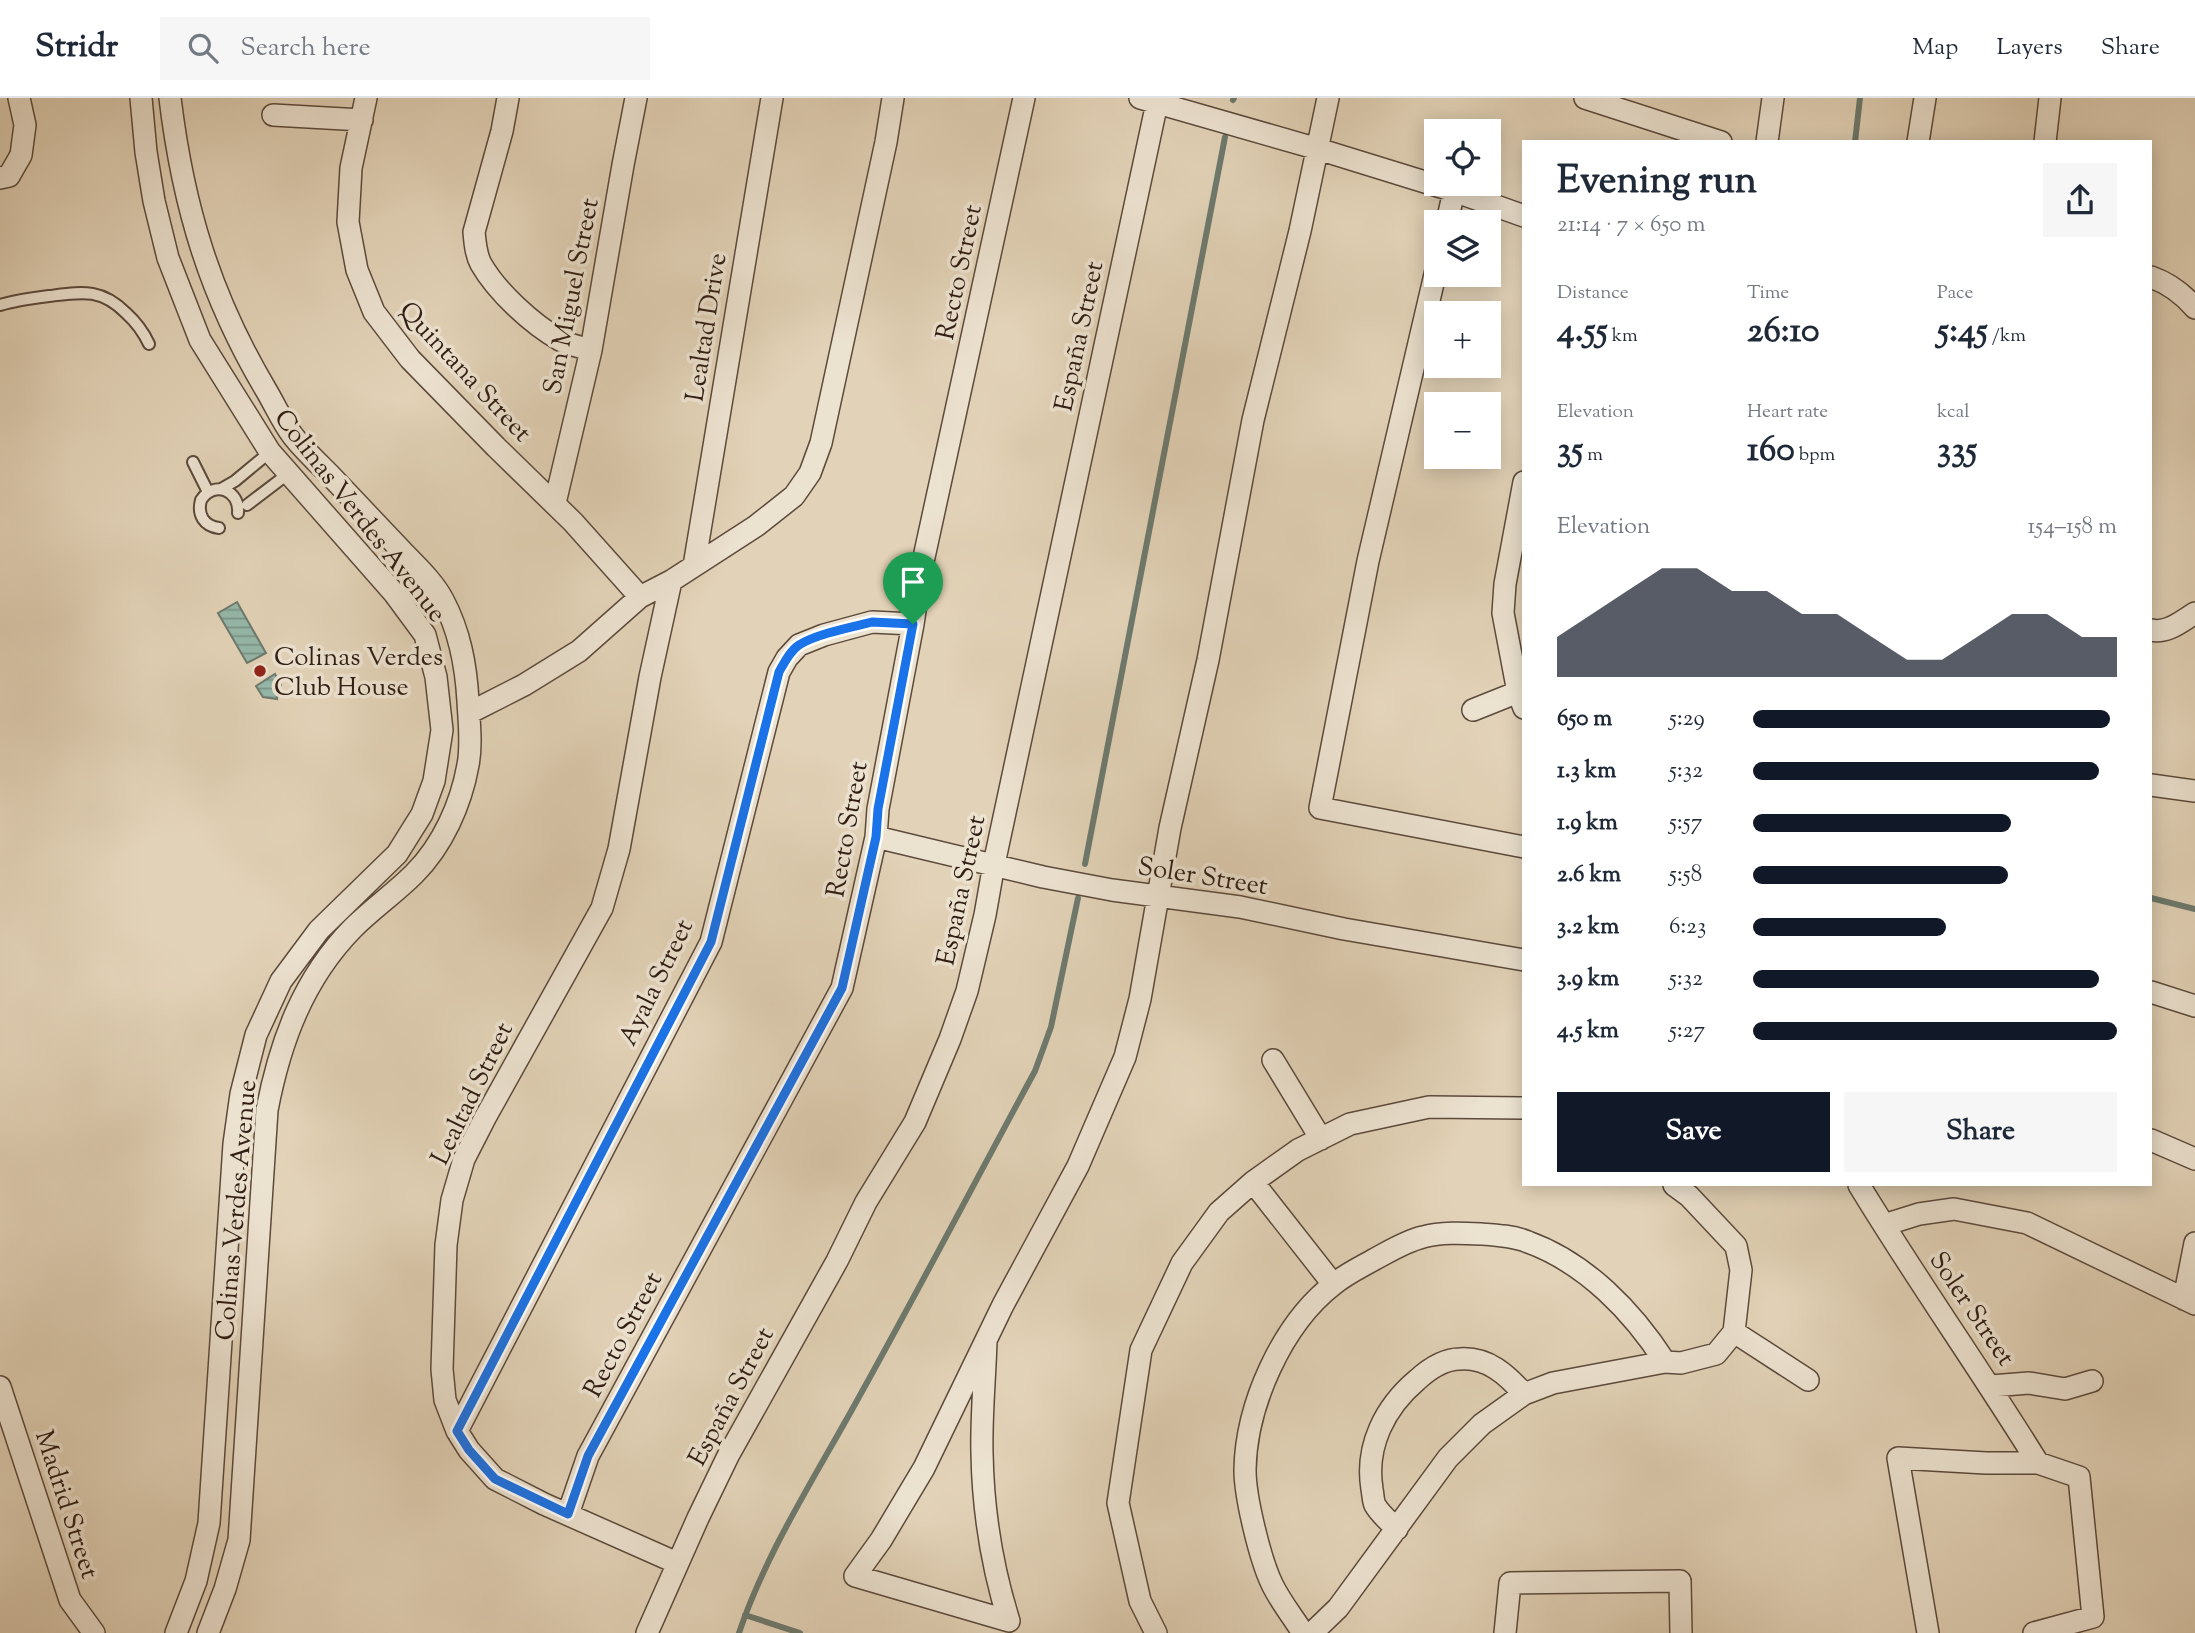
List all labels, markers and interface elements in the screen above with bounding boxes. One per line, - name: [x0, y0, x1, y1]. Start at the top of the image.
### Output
- search box: [160, 17, 650, 80]
- text: Stridr: [35, 24, 118, 72]
- icon: search: [184, 29, 222, 67]
- text: Search here: [240, 30, 371, 67]
- text: Map: [1912, 31, 1958, 65]
- text: Layers: [1996, 31, 2063, 65]
- text: Share: [2101, 31, 2160, 65]
- map controls: [1424, 119, 1501, 469]
- button: locate: [1424, 119, 1501, 196]
- text: Evening run: [1557, 156, 1757, 210]
- button: share: [2043, 163, 2117, 237]
- street label: San Miguel Street: [535, 195, 610, 398]
- street label: Recto Street: [928, 201, 993, 344]
- text: 21:14 · 7 × 650 m: [1557, 209, 1705, 242]
- button: layers: [1424, 210, 1501, 287]
- street label: Lealtad Drive: [677, 250, 737, 404]
- street label: España Street: [1047, 258, 1114, 415]
- text: Distance: [1557, 280, 1629, 307]
- text: Time: [1747, 280, 1789, 307]
- text: Pace: [1937, 280, 1973, 307]
- street label: Quintana Street: [389, 294, 539, 451]
- button: +: [1424, 301, 1501, 378]
- text: 4.55: [1557, 307, 1608, 358]
- text: 26:10: [1747, 307, 1820, 358]
- text: 5:45: [1937, 307, 1988, 358]
- text: km: [1608, 323, 1638, 350]
- text: /km: [1988, 323, 2026, 350]
- button: −: [1424, 392, 1501, 469]
- text: Elevation: [1557, 399, 1634, 426]
- text: Heart rate: [1747, 399, 1828, 426]
- text: kcal: [1937, 399, 1970, 426]
- street label: Colinas Verdes Avenue: [264, 402, 454, 631]
- text: 35: [1557, 426, 1583, 477]
- text: 160: [1747, 426, 1795, 477]
- text: 335: [1937, 426, 1977, 477]
- text: m: [1583, 442, 1603, 469]
- text: bpm: [1795, 442, 1835, 469]
- text: Elevation: [1557, 511, 1650, 544]
- text: 154–158 m: [2028, 511, 2117, 544]
- pin: [883, 552, 943, 624]
- icon: arrive: [894, 563, 932, 601]
- place label: Colinas Verdes Club House: [274, 640, 443, 707]
- marker: Colinas Verdes Club House: [252, 663, 268, 679]
- text: 650 m: [1557, 703, 1612, 736]
- text: 5:29: [1669, 703, 1705, 736]
- text: 1.3 km: [1557, 755, 1616, 788]
- text: 5:32: [1669, 755, 1703, 788]
- street label: Recto Street: [818, 758, 879, 900]
- text: 1.9 km: [1557, 807, 1618, 840]
- text: 5:57: [1669, 807, 1702, 840]
- street label: España Street: [929, 812, 996, 969]
- street label: Soler Street: [1135, 849, 1270, 906]
- text: 2.6 km: [1557, 859, 1621, 892]
- text: 5:58: [1669, 859, 1702, 892]
- text: 3.2 km: [1557, 911, 1619, 944]
- text: 6:23: [1669, 911, 1706, 944]
- street label: Ayala Street: [611, 914, 704, 1053]
- text: 3.9 km: [1557, 963, 1619, 996]
- text: 5:32: [1669, 963, 1703, 996]
- text: 4.5 km: [1557, 1015, 1619, 1048]
- text: 5:27: [1669, 1015, 1705, 1048]
- street label: Lealtad Street: [423, 1016, 524, 1172]
- street label: Colinas Verdes Avenue: [208, 1078, 267, 1342]
- button: Save: [1557, 1092, 1830, 1172]
- button: Share: [1844, 1092, 2117, 1172]
- street label: Soler Street: [1919, 1245, 2023, 1374]
- street label: Recto Street: [576, 1266, 673, 1405]
- street label: España Street: [680, 1321, 784, 1473]
- street label: Madrid Street: [24, 1426, 107, 1584]

